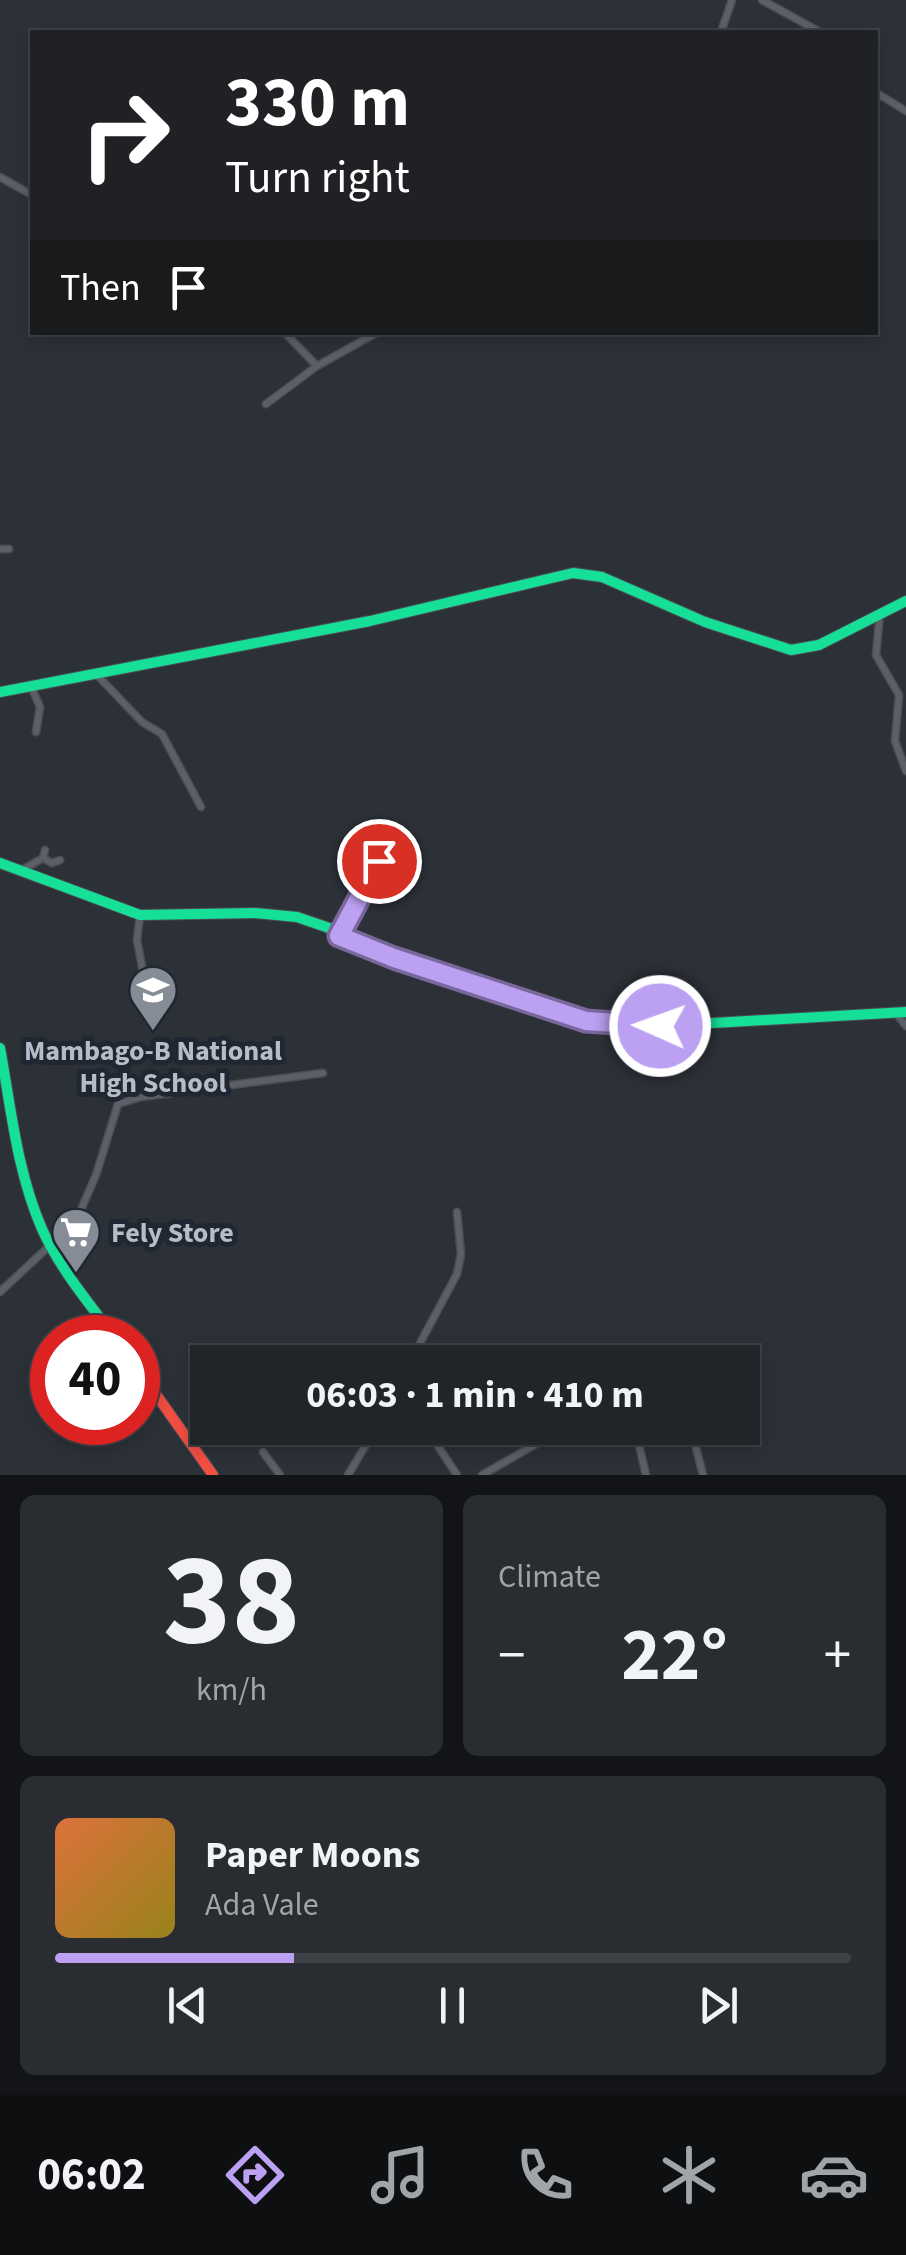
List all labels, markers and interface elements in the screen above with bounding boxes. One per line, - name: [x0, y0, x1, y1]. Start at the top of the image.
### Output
- text: 330 m: [225, 53, 410, 153]
- icon: right: [60, 70, 190, 200]
- text: Turn right: [225, 146, 410, 210]
- icon: arrive: [161, 260, 216, 315]
- text: Then: [60, 261, 141, 315]
- pin: [337, 819, 422, 904]
- icon: arrive: [352, 834, 407, 889]
- school or university icon: Mambago-B National High School: [127, 964, 179, 1032]
- position arrow: [608, 974, 712, 1078]
- place label: Mambago-B National High School: [24, 1031, 282, 1103]
- supermarket icon: Fely Store: [50, 1206, 102, 1274]
- place label: Fely Store: [111, 1213, 234, 1253]
- speed limit sign: 40: [30, 1315, 160, 1445]
- text: 06:03 · 1 min · 410 m: [306, 1368, 644, 1422]
- text: 38: [163, 1509, 300, 1694]
- text: Climate: [498, 1554, 601, 1600]
- text: 22°: [621, 1602, 728, 1709]
- text: −: [498, 1617, 525, 1695]
- text: +: [824, 1617, 851, 1695]
- text: km/h: [196, 1667, 267, 1713]
- text: Paper Moons: [205, 1828, 420, 1882]
- text: Ada Vale: [205, 1882, 319, 1928]
- icon: previous: [160, 1978, 215, 2033]
- icon: pause: [425, 1978, 480, 2033]
- icon: next: [691, 1978, 746, 2033]
- icon: directions: [220, 2140, 290, 2210]
- icon: music: [365, 2140, 435, 2210]
- icon: phone: [510, 2140, 580, 2210]
- icon: climate: [654, 2140, 724, 2210]
- icon: car: [799, 2140, 869, 2210]
- text: 06:02: [37, 2143, 146, 2207]

